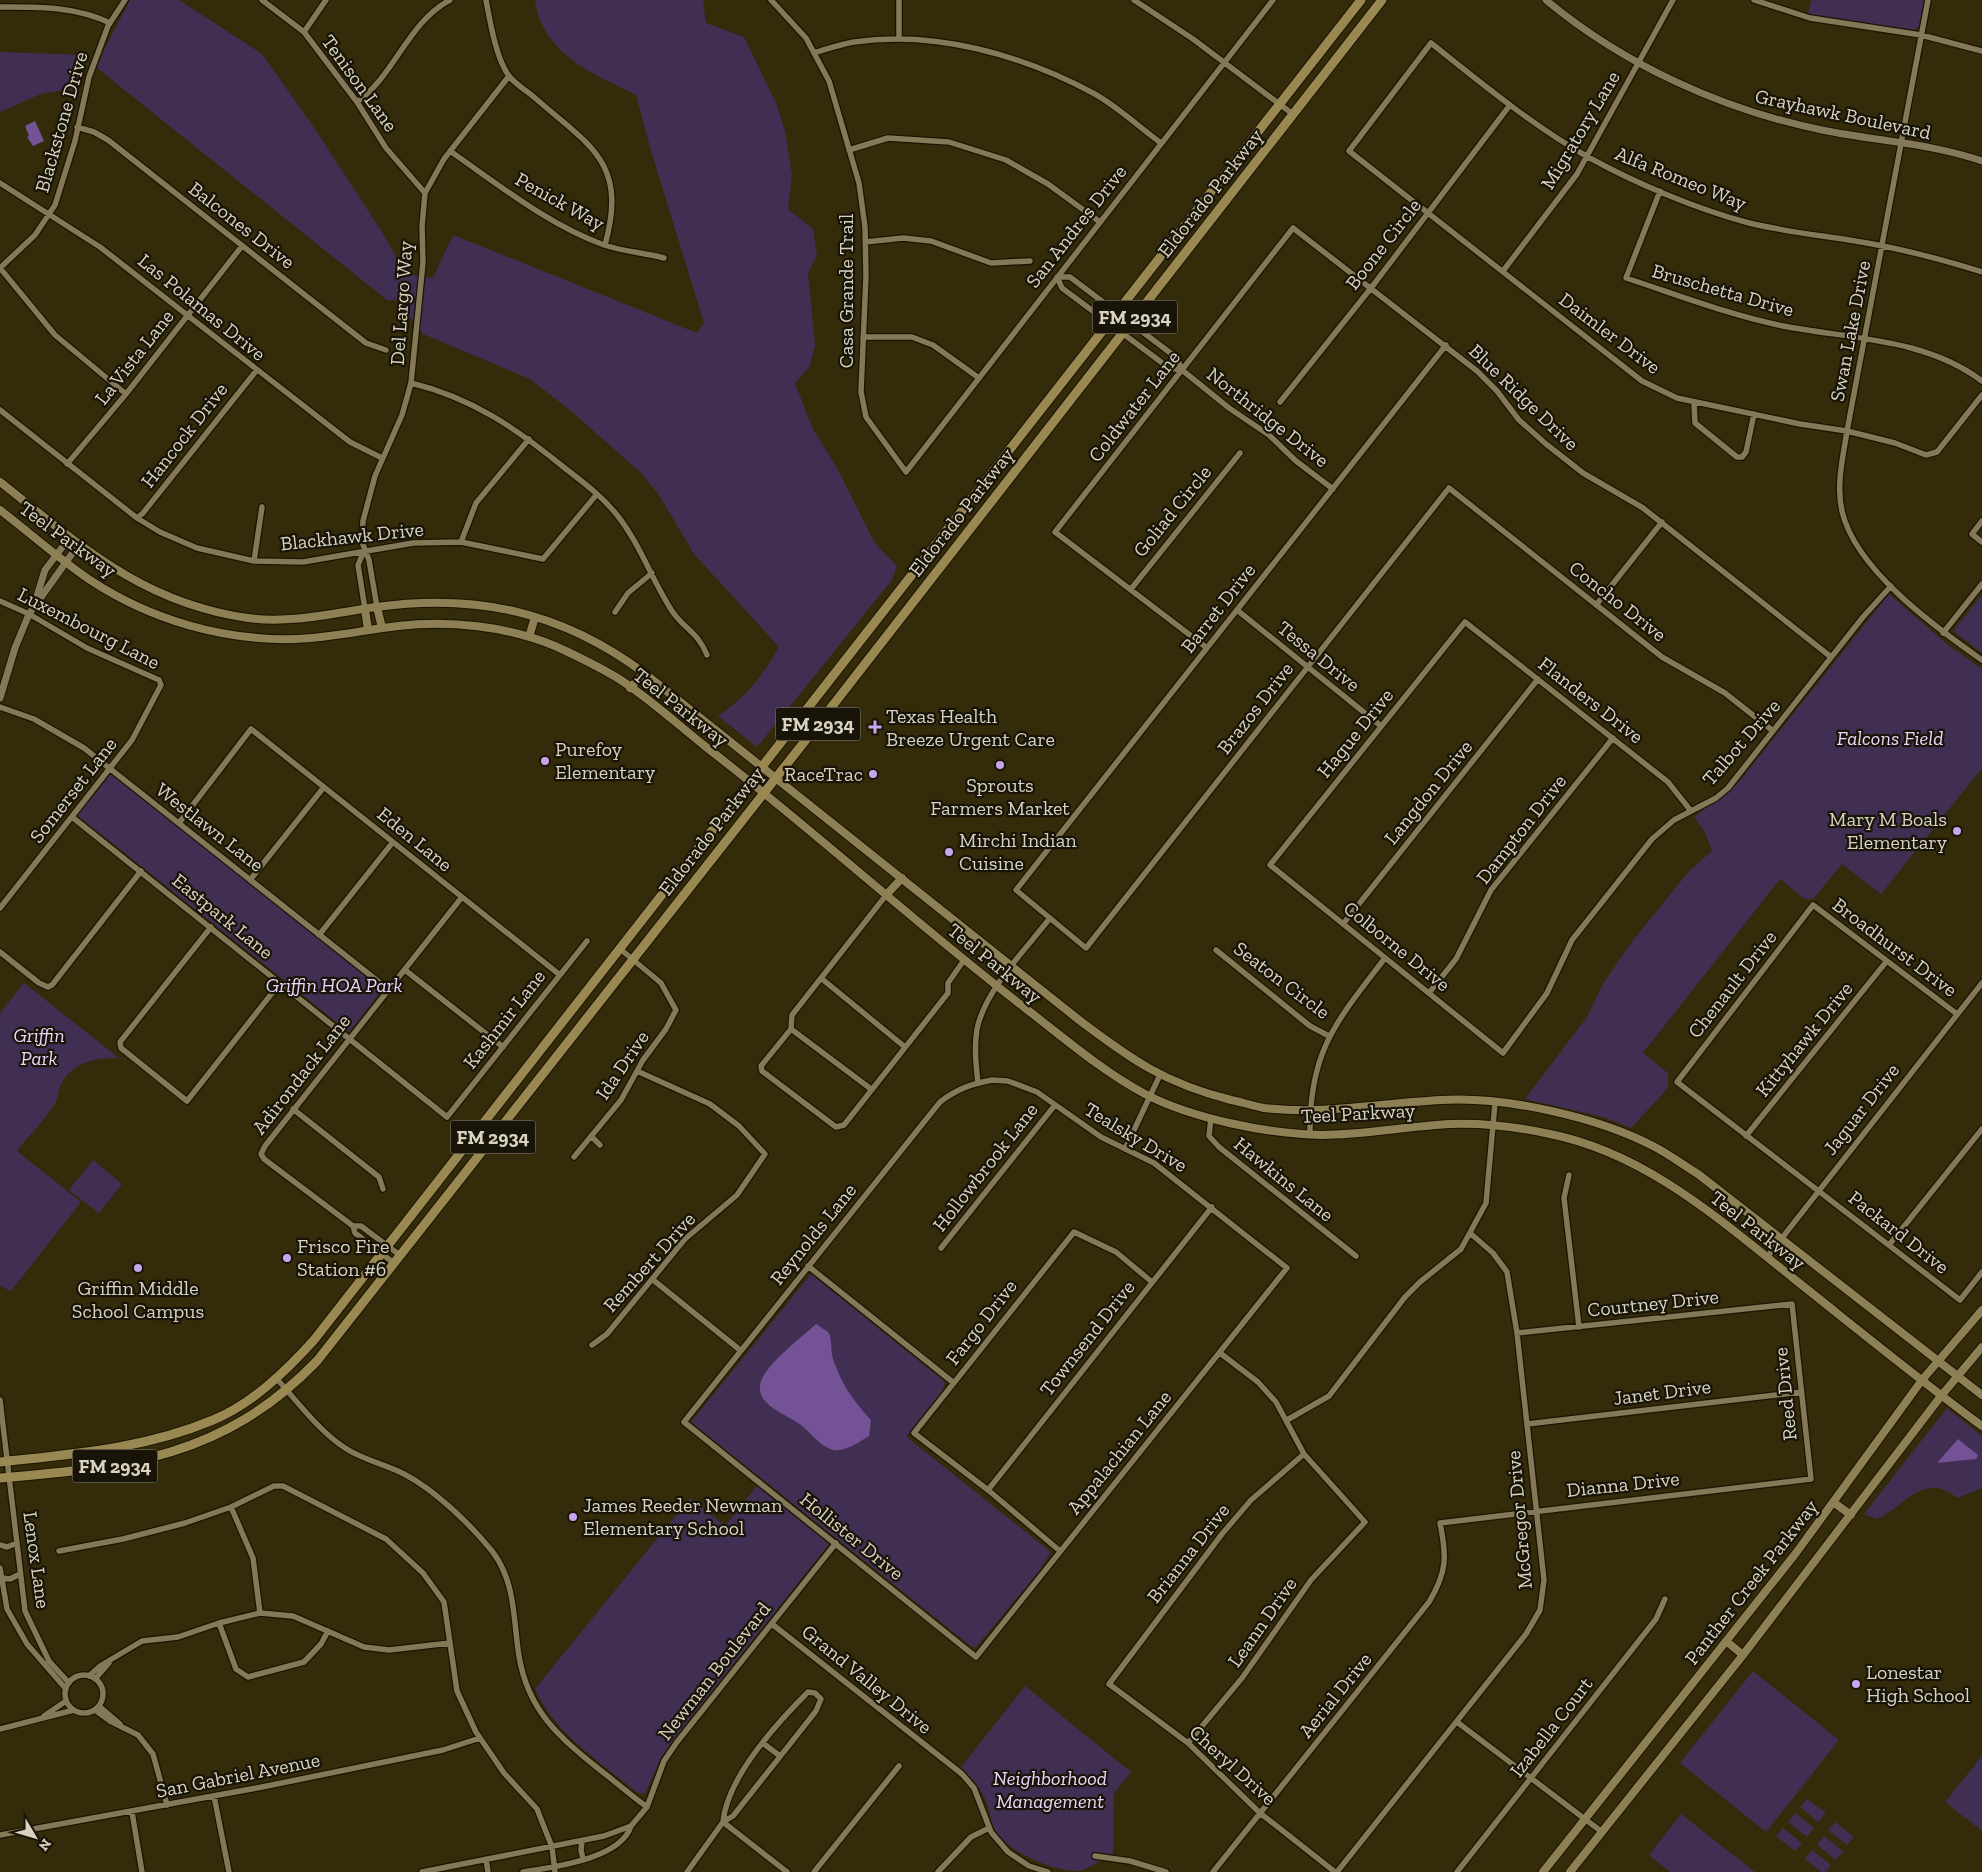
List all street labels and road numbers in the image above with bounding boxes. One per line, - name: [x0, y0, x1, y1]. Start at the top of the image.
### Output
- street label: Tenison Lane: [317, 30, 403, 136]
- street label: Blackstone Drive: [29, 49, 93, 195]
- street label: Migratory Lane: [1535, 66, 1625, 194]
- street label: Grayhawk Boulevard: [1753, 84, 1933, 144]
- street label: Eldorado Parkway: [1152, 123, 1268, 262]
- street label: Alfa Romeo Way: [1612, 141, 1751, 216]
- street label: San Andres Drive: [1021, 160, 1131, 292]
- street label: Penick Way: [511, 167, 609, 236]
- street label: Balcones Drive: [184, 176, 300, 274]
- street label: Boone Circle: [1340, 194, 1426, 294]
- street label: Casa Grande Trail: [834, 214, 858, 368]
- street label: Del Largo Way: [385, 239, 417, 366]
- street label: Las Polamas Drive: [133, 248, 271, 366]
- street label: Bruschetta Drive: [1649, 258, 1797, 322]
- street label: Swan Lake Drive: [1825, 258, 1875, 404]
- street label: Daimler Drive: [1554, 287, 1666, 379]
- road number: FM 2934: [1092, 300, 1178, 334]
- street label: La Vista Lane: [89, 305, 179, 409]
- street label: Blue Ridge Drive: [1464, 339, 1584, 455]
- street label: Coldwater Lane: [1083, 345, 1185, 467]
- street label: Northridge Drive: [1202, 362, 1334, 472]
- street label: Hancock Drive: [136, 378, 232, 492]
- street label: Eldorado Parkway: [903, 442, 1019, 581]
- street label: Goliad Circle: [1128, 460, 1216, 562]
- street label: Teel Parkway: [15, 496, 122, 583]
- street label: Blackhawk Drive: [279, 517, 425, 555]
- street label: Concho Drive: [1565, 556, 1671, 646]
- street label: Barret Drive: [1176, 558, 1260, 658]
- street label: Luxembourg Lane: [14, 582, 164, 674]
- street label: Tessa Drive: [1273, 615, 1365, 697]
- street label: Flanders Drive: [1534, 652, 1648, 748]
- street label: Brazos Drive: [1212, 657, 1298, 759]
- street label: Teel Parkway: [629, 662, 734, 752]
- street label: Hague Drive: [1312, 684, 1398, 782]
- street label: Talbot Drive: [1697, 694, 1785, 790]
- road number: FM 2934: [776, 708, 860, 741]
- street label: Somerset Lane: [24, 732, 122, 848]
- street label: Langdon Drive: [1379, 735, 1477, 849]
- street label: Eldorado Parkway: [653, 761, 769, 900]
- street label: Dampton Drive: [1471, 769, 1571, 889]
- street label: Westlawn Lane: [151, 777, 269, 877]
- street label: Eden Lane: [373, 801, 457, 877]
- street label: Eastpark Lane: [168, 868, 278, 964]
- street label: Broadhurst Drive: [1828, 892, 1962, 1002]
- street label: Colborne Drive: [1339, 896, 1455, 996]
- street label: Teel Parkway: [943, 918, 1048, 1009]
- street label: Chenault Drive: [1682, 925, 1782, 1043]
- street label: Seaton Circle: [1229, 936, 1335, 1024]
- street label: Kashmir Lane: [458, 965, 550, 1073]
- street label: Kittyhawk Drive: [1750, 977, 1858, 1101]
- street label: Adirondack Lane: [247, 1009, 355, 1139]
- street label: Ida Drive: [590, 1026, 654, 1104]
- street label: Jaguar Drive: [1818, 1058, 1904, 1160]
- street label: Tealsky Drive: [1080, 1097, 1192, 1177]
- street label: Hollowbrook Lane: [927, 1098, 1043, 1236]
- street label: Teel Parkway: [1300, 1098, 1416, 1128]
- road number: FM 2934: [450, 1120, 536, 1154]
- street label: Hawkins Lane: [1229, 1131, 1339, 1227]
- street label: Reynolds Lane: [765, 1178, 861, 1290]
- street label: Teel Parkway: [1706, 1185, 1811, 1275]
- street label: Packard Drive: [1844, 1185, 1954, 1279]
- street label: Rembert Drive: [598, 1207, 700, 1317]
- street label: Fargo Drive: [940, 1274, 1022, 1370]
- street label: Townsend Drive: [1034, 1275, 1140, 1401]
- street label: Courtney Drive: [1586, 1284, 1720, 1322]
- street label: Reed Drive: [1768, 1346, 1802, 1442]
- street label: Janet Drive: [1612, 1374, 1712, 1410]
- street label: Appalachian Lane: [1062, 1385, 1176, 1519]
- road number: FM 2934: [72, 1450, 158, 1482]
- street label: McGregor Drive: [1501, 1450, 1537, 1590]
- street label: Dianna Drive: [1565, 1466, 1681, 1502]
- street label: Hollister Drive: [795, 1487, 909, 1585]
- street label: Panther Creek Parkway: [1679, 1494, 1823, 1669]
- street label: Brianna Drive: [1142, 1498, 1234, 1608]
- street label: Lenox Lane: [18, 1510, 56, 1610]
- street label: Leann Drive: [1222, 1572, 1302, 1672]
- street label: Newman Boulevard: [653, 1597, 775, 1745]
- street label: Grand Valley Drive: [797, 1619, 937, 1739]
- street label: Aerial Drive: [1293, 1648, 1377, 1742]
- street label: Izabella Court: [1504, 1672, 1598, 1782]
- street label: Cheryl Drive: [1185, 1720, 1281, 1810]
- street label: San Gabriel Avenue: [154, 1747, 322, 1803]

